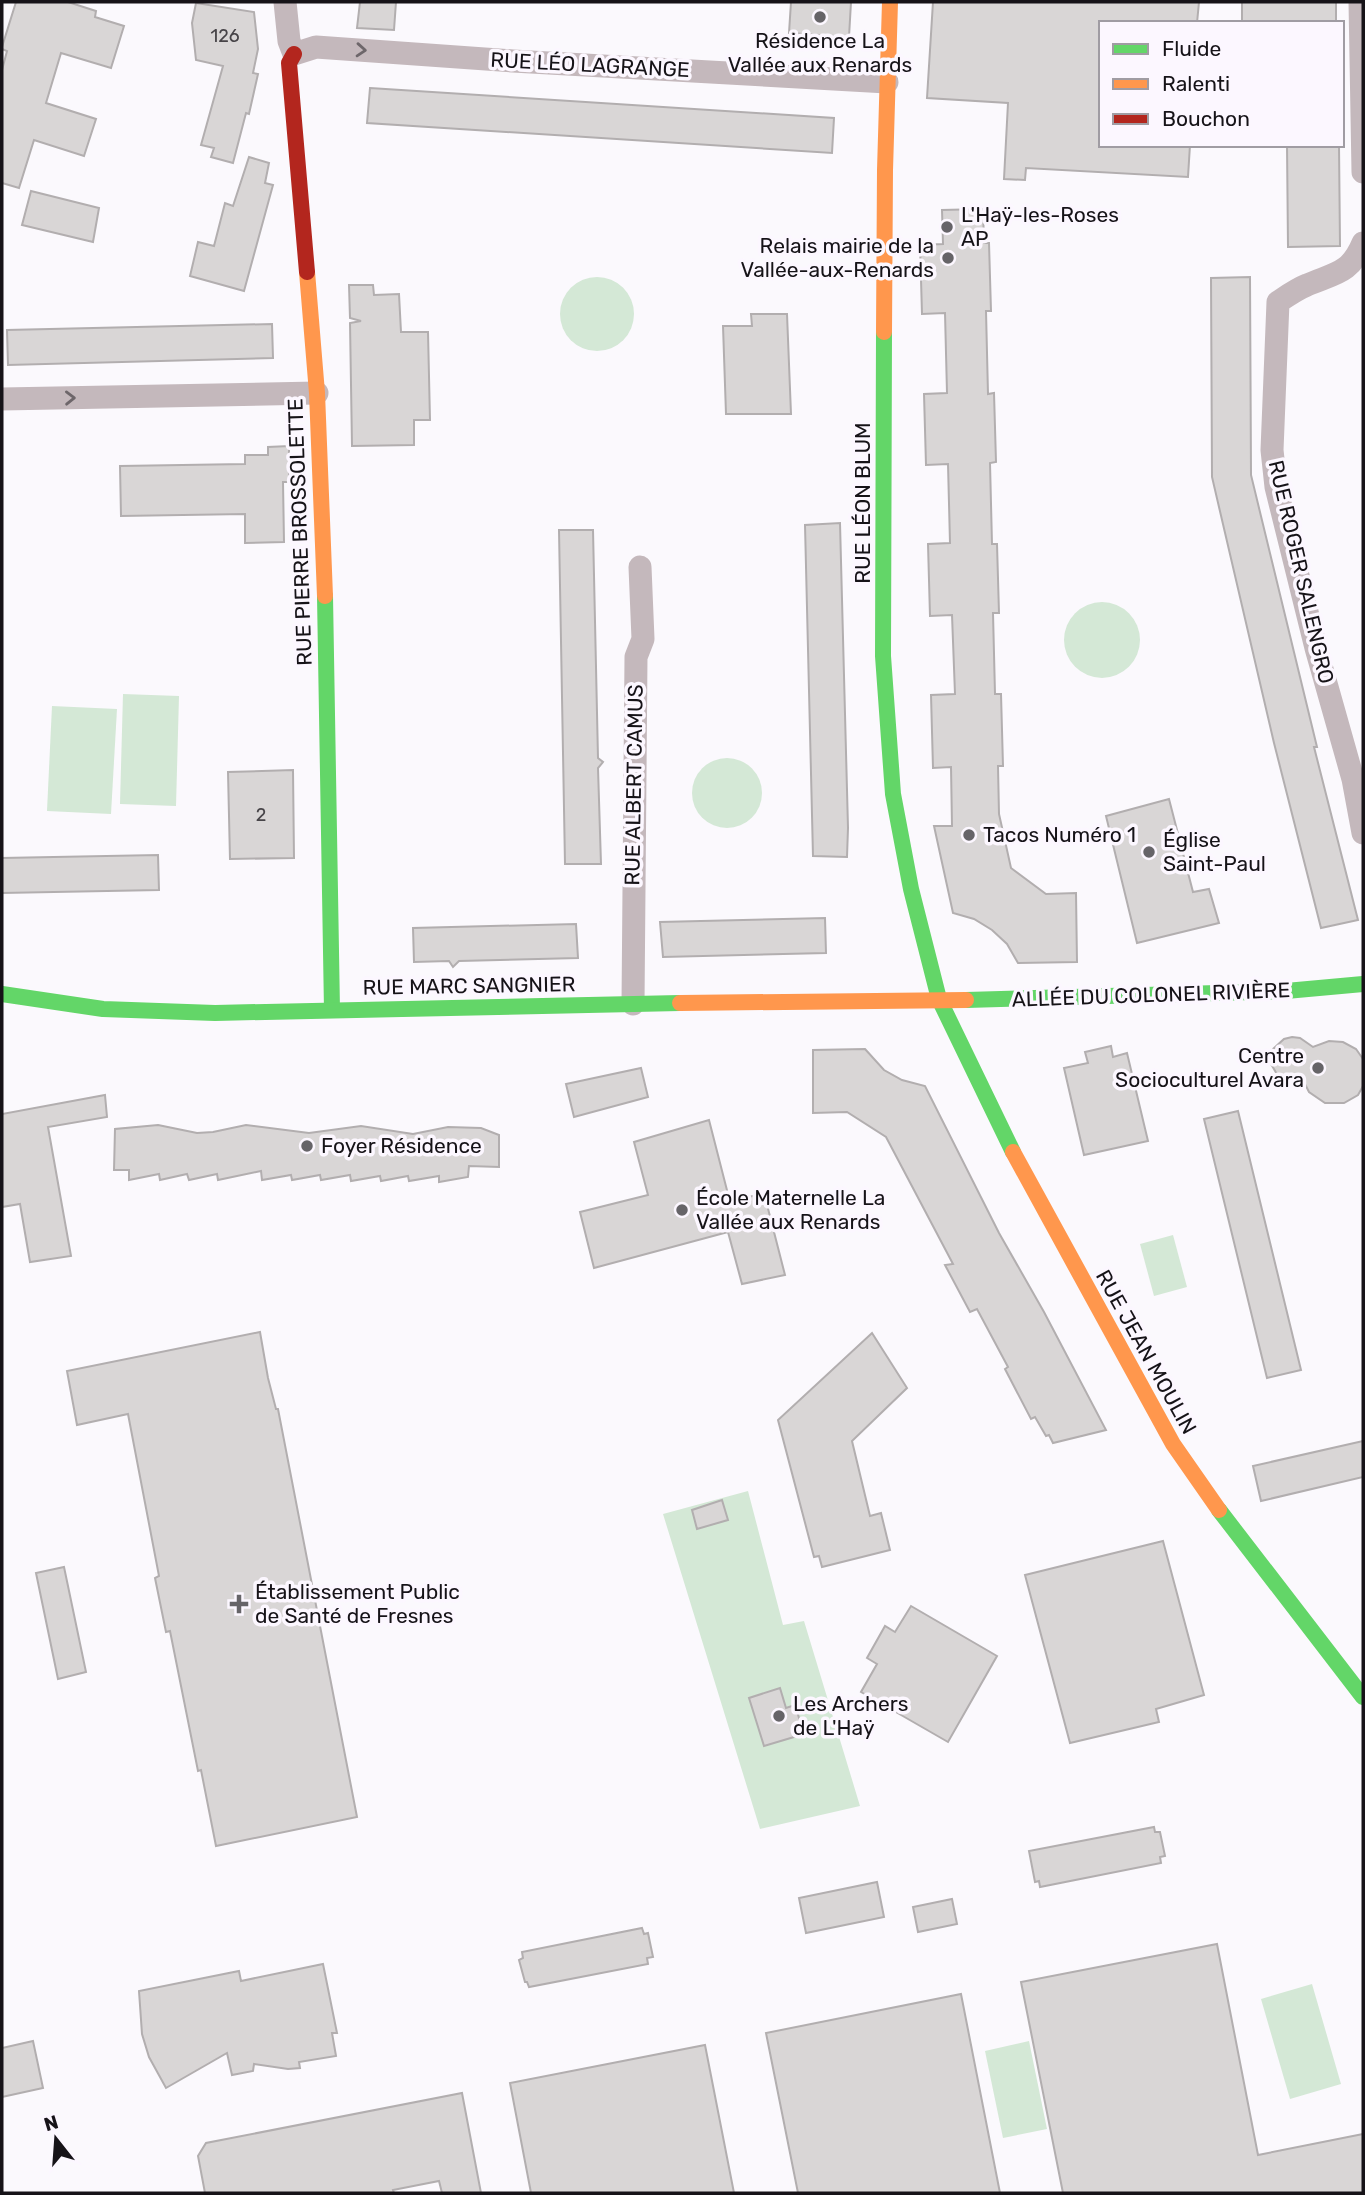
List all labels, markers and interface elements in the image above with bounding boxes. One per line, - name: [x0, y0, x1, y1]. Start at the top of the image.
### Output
- marker: Résidence La Vallée aux Renards: [812, 9, 828, 25]
- legend: [1099, 21, 1344, 147]
- house number: 126: [210, 25, 240, 47]
- place label: Résidence La Vallée aux Renards: [728, 28, 912, 77]
- text: Fluide: [1162, 36, 1221, 61]
- one-way arrow: [356, 42, 367, 57]
- street label: RUE LÉO LAGRANGE: [490, 47, 690, 82]
- text: Ralenti: [1162, 71, 1230, 96]
- text: Bouchon: [1162, 106, 1250, 131]
- place label: L'Haÿ-les-Roses AP: [961, 202, 1119, 251]
- marker: L'Haÿ-les-Roses AP: [939, 219, 955, 235]
- place label: Relais mairie de la Vallée-aux-Renards: [741, 233, 934, 282]
- marker: Relais mairie de la Vallée-aux-Renards: [940, 250, 956, 266]
- one-way arrow: [65, 390, 76, 406]
- street label: RUE PIERRE BROSSOLETTE: [282, 398, 317, 666]
- street label: RUE LÉON BLUM: [850, 422, 875, 584]
- street label: RUE ROGER SALENGRO: [1264, 458, 1339, 686]
- street label: RUE ALBERT CAMUS: [619, 684, 648, 886]
- house number: 2: [256, 804, 266, 826]
- place label: Tacos Numéro 1: [983, 822, 1136, 847]
- marker: Tacos Numéro 1: [961, 827, 977, 843]
- place label: Église Saint-Paul: [1163, 827, 1266, 876]
- marker: Église Saint-Paul: [1141, 844, 1157, 860]
- street label: RUE MARC SANGNIER: [363, 971, 575, 1000]
- street label: ALLÉE DU COLONEL RIVIÈRE: [1011, 977, 1291, 1012]
- place label: Centre Socioculturel Avara: [1115, 1043, 1304, 1092]
- marker: Centre Socioculturel Avara: [1310, 1060, 1326, 1076]
- place label: Foyer Résidence: [321, 1133, 482, 1158]
- marker: Foyer Résidence: [299, 1138, 315, 1154]
- place label: École Maternelle La Vallée aux Renards: [696, 1185, 885, 1234]
- marker: École Maternelle La Vallée aux Renards: [674, 1202, 690, 1218]
- street label: RUE JEAN MOULIN: [1091, 1265, 1202, 1438]
- place label: Établissement Public de Santé de Fresnes: [255, 1579, 460, 1628]
- marker: Établissement Public de Santé de Fresnes: [229, 1594, 249, 1614]
- place label: Les Archers de L'Haÿ: [793, 1691, 908, 1740]
- marker: Les Archers de L'Haÿ: [771, 1708, 787, 1724]
- north arrow: [21, 2104, 91, 2174]
- text: N: [41, 2110, 61, 2136]

